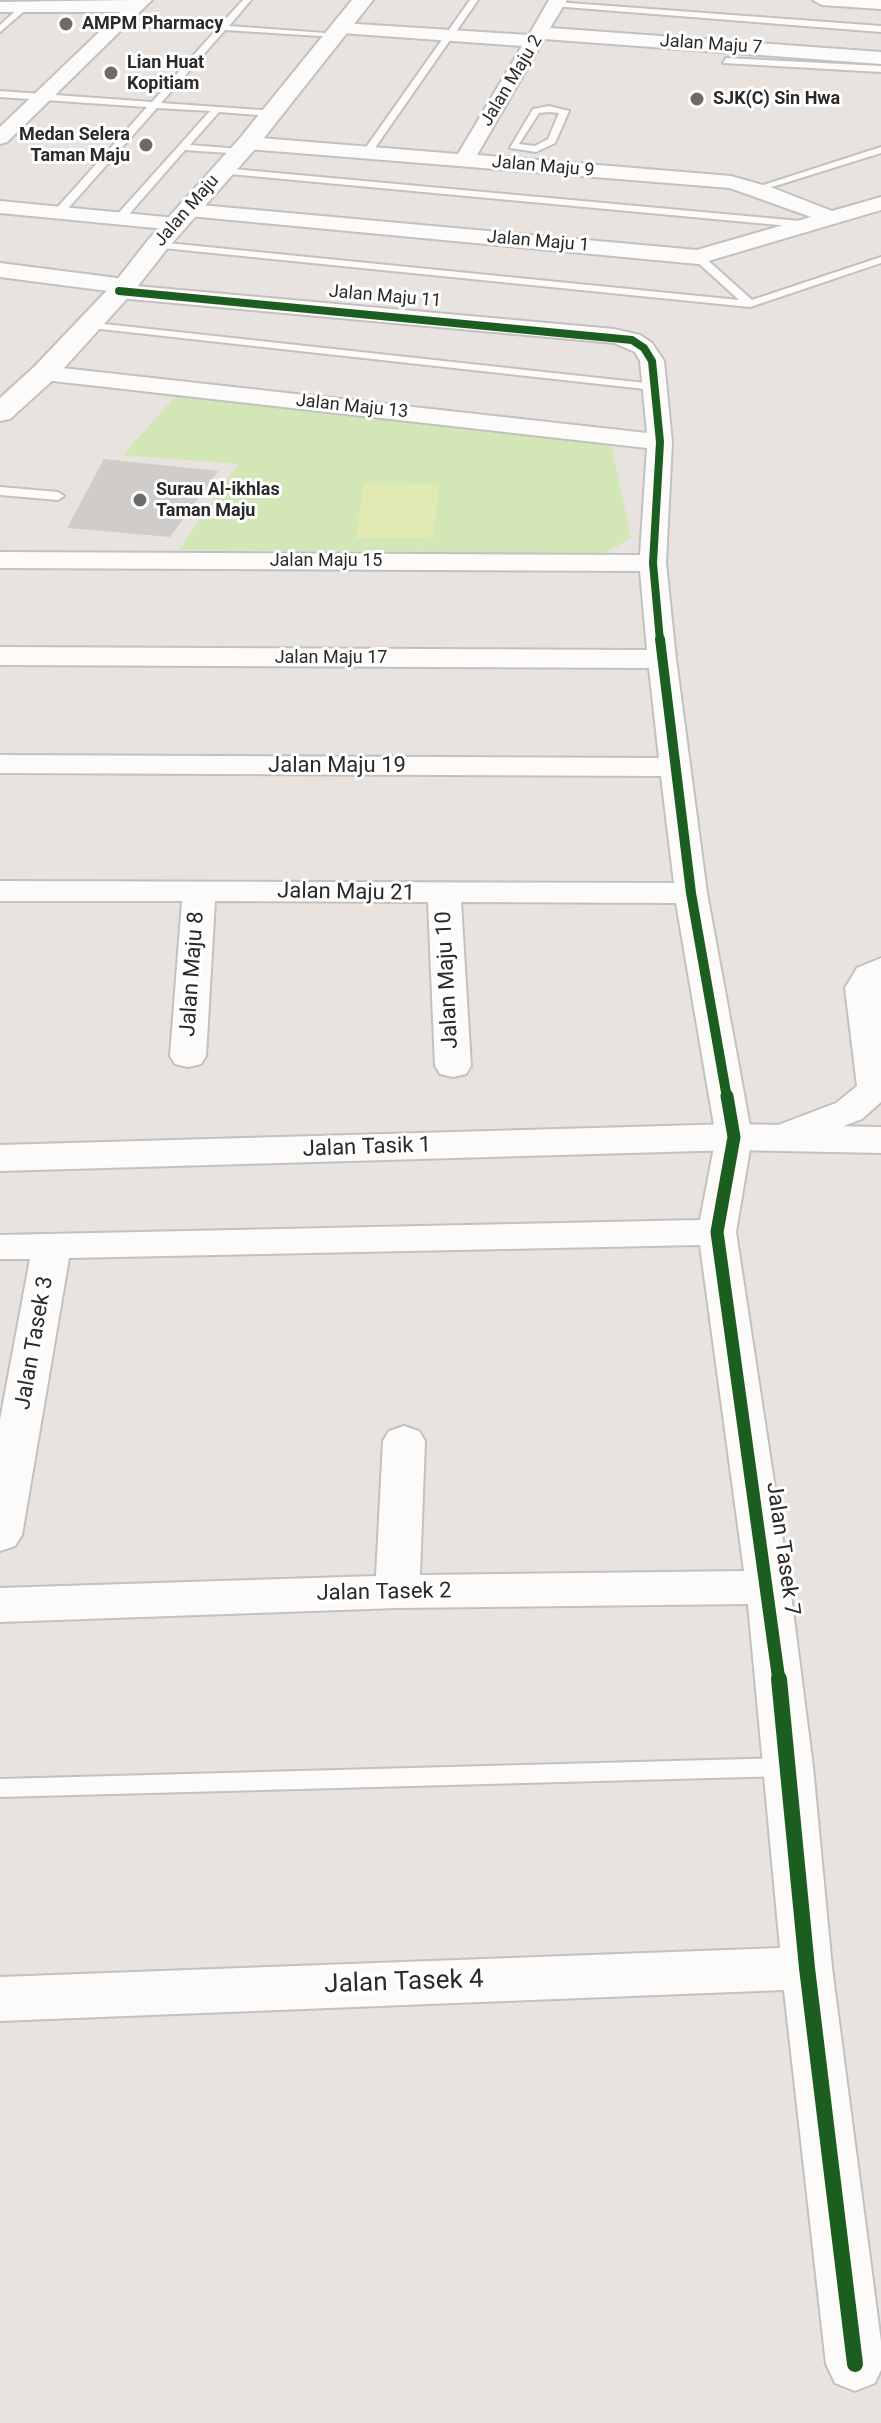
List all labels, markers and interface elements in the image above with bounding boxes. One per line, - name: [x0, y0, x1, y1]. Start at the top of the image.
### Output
- place label: AMPM Pharmacy: [82, 13, 223, 35]
- marker: AMPM Pharmacy: [57, 15, 75, 33]
- street label: Jalan Maju 2: [476, 31, 548, 131]
- street label: Jalan Maju 7: [659, 31, 763, 59]
- place label: Lian Huat Kopitiam: [127, 52, 204, 94]
- marker: Lian Huat Kopitiam: [102, 64, 120, 82]
- place label: SJK(C) Sin Hwa: [713, 88, 840, 110]
- marker: SJK(C) Sin Hwa: [688, 90, 706, 108]
- place label: Medan Selera Taman Maju: [19, 124, 130, 166]
- marker: Medan Selera Taman Maju: [137, 136, 155, 154]
- street label: Jalan Maju 9: [491, 152, 595, 182]
- street label: Jalan Maju: [150, 171, 224, 251]
- street label: Jalan Maju 1: [486, 227, 590, 257]
- street label: Jalan Maju 11: [328, 281, 442, 313]
- street label: Jalan Maju 13: [295, 390, 409, 424]
- place label: Surau Al-ikhlas Taman Maju: [156, 479, 280, 522]
- marker: Surau Al-ikhlas Taman Maju: [131, 491, 149, 509]
- street label: Jalan Maju 15: [270, 550, 382, 572]
- street label: Jalan Maju 17: [275, 647, 387, 669]
- street label: Jalan Maju 19: [268, 753, 406, 779]
- street label: Jalan Maju 21: [277, 879, 415, 907]
- street label: Jalan Maju 8: [175, 911, 211, 1037]
- street label: Jalan Maju 10: [431, 911, 465, 1049]
- street label: Jalan Tasik 1: [302, 1133, 432, 1163]
- street label: Jalan Tasek 3: [10, 1274, 60, 1412]
- street label: Jalan Tasek 7: [760, 1480, 804, 1618]
- street label: Jalan Tasek 2: [316, 1579, 452, 1607]
- street label: Jalan Tasek 4: [324, 1965, 484, 2001]

